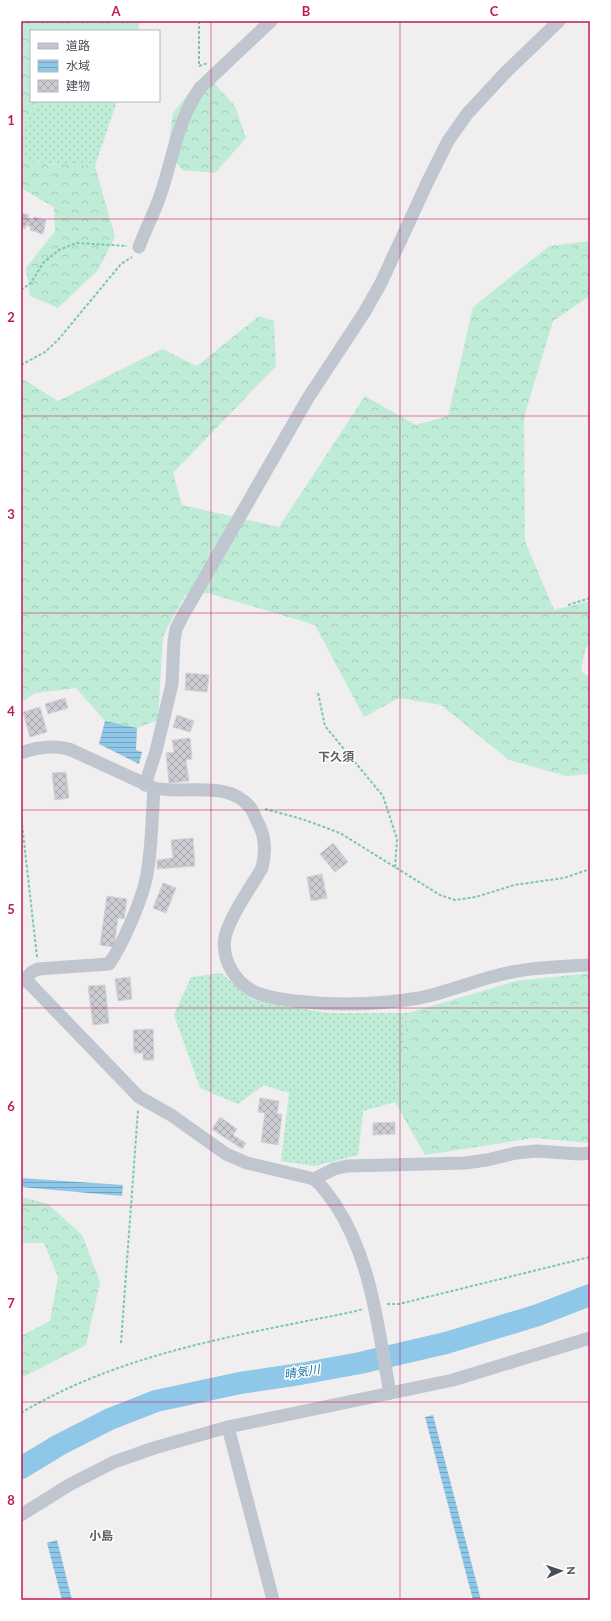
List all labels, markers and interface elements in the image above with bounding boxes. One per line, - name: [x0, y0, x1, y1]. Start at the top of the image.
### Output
- text: A: [110, 3, 121, 19]
- text: B: [302, 3, 311, 19]
- text: C: [490, 3, 499, 19]
- legend: [30, 30, 160, 102]
- text: 道路: [66, 38, 90, 53]
- text: 水域: [66, 58, 90, 73]
- text: 建物: [66, 78, 90, 93]
- text: 1: [7, 112, 15, 128]
- text: 2: [7, 309, 15, 325]
- text: 3: [7, 506, 15, 522]
- text: 4: [7, 703, 15, 719]
- district label: 下久須: [318, 749, 355, 764]
- text: 5: [7, 901, 15, 917]
- text: 6: [7, 1098, 15, 1114]
- text: 7: [7, 1295, 15, 1311]
- water label: 晴気川: [283, 1361, 323, 1382]
- text: 8: [7, 1492, 15, 1508]
- district label: 小島: [89, 1528, 113, 1543]
- north arrow: [541, 1551, 581, 1591]
- text: N: [565, 1566, 578, 1575]

